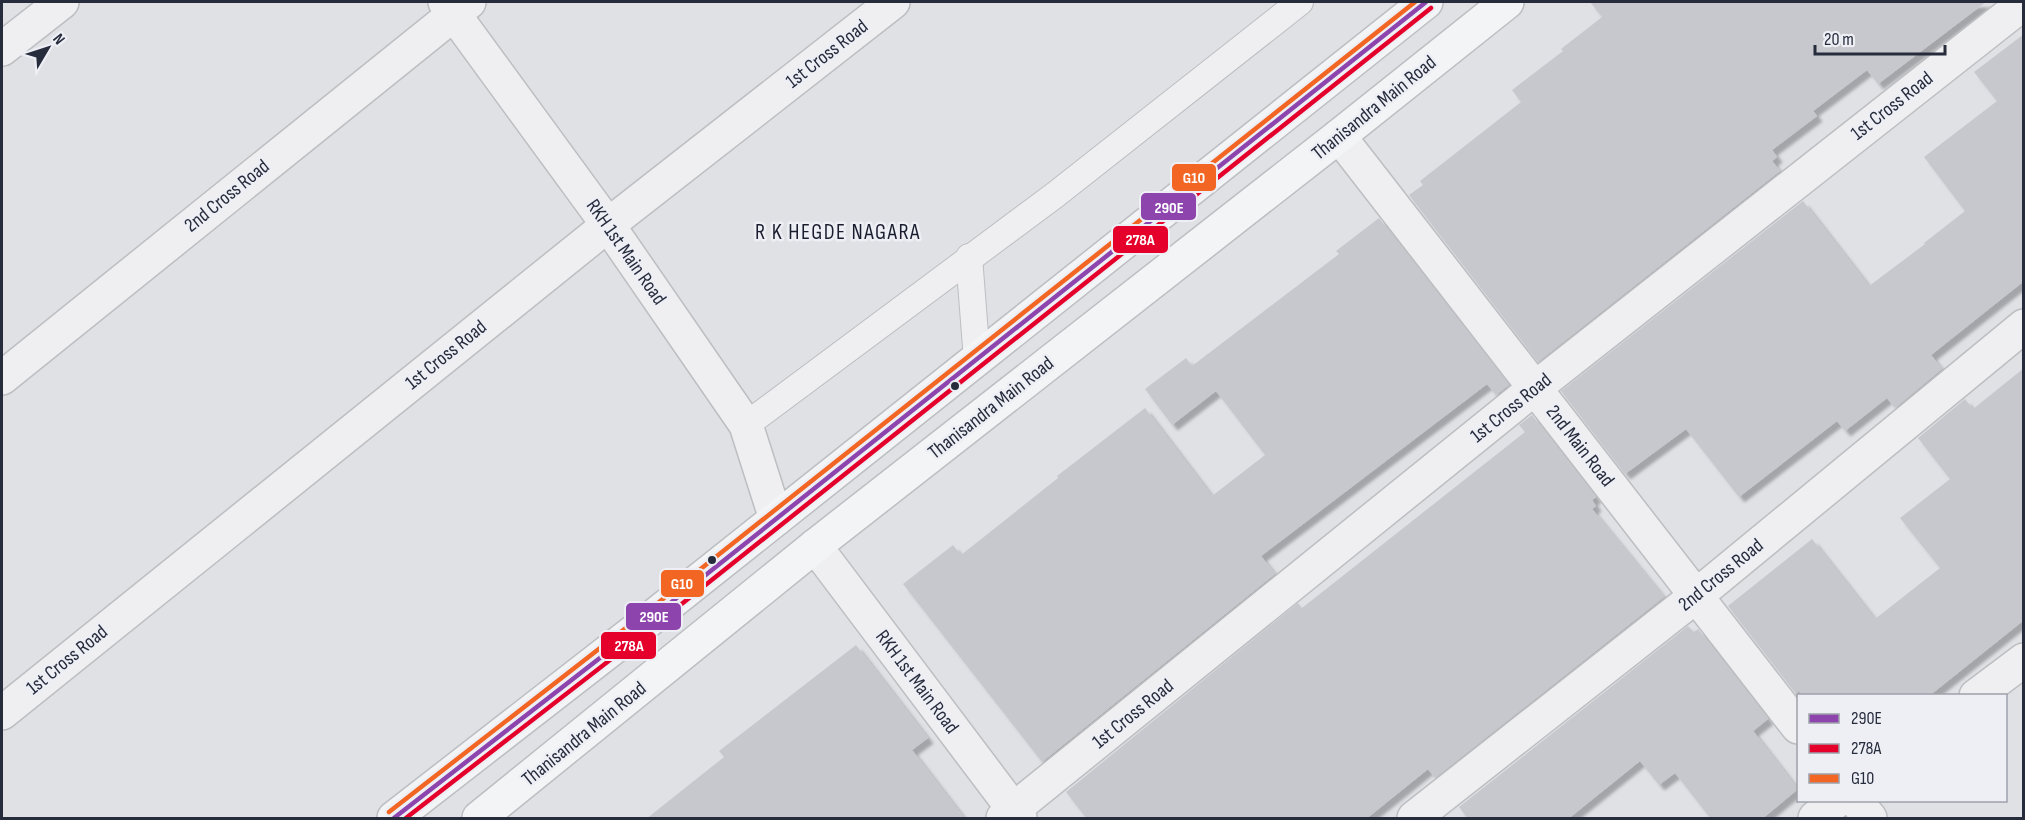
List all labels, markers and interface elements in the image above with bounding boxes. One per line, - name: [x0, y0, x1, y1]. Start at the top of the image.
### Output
- street label: 1st Cross Road: [781, 15, 873, 93]
- north arrow: [18, 18, 78, 78]
- scale bar: [1815, 18, 1946, 56]
- text: 20 m: [1824, 29, 1854, 50]
- text: N: [48, 30, 69, 49]
- street label: Thanisandra Main Road: [1307, 51, 1441, 165]
- street label: 1st Cross Road: [1846, 67, 1938, 145]
- street label: 2nd Cross Road: [180, 154, 274, 238]
- line badge: G10: [1171, 163, 1217, 192]
- text: G10: [1183, 169, 1205, 188]
- line badge: 290E: [1140, 192, 1197, 221]
- street label: RKH 1st Main Road: [581, 195, 671, 309]
- text: 290E: [1154, 199, 1184, 218]
- district label: R K HEGDE NAGARA: [755, 219, 921, 246]
- line badge: 278A: [1112, 225, 1169, 254]
- text: 278A: [1125, 231, 1155, 250]
- street label: 1st Cross Road: [401, 315, 491, 395]
- street label: Thanisandra Main Road: [923, 351, 1059, 465]
- street label: 1st Cross Road: [1466, 368, 1556, 448]
- unlabelled marker: [949, 380, 961, 392]
- street label: 2nd Main Road: [1541, 401, 1619, 491]
- street label: 2nd Cross Road: [1674, 533, 1768, 617]
- unlabelled marker: [706, 554, 718, 566]
- line badge: G10: [660, 569, 705, 598]
- text: G10: [671, 575, 693, 594]
- line badge: 290E: [625, 602, 682, 631]
- text: 290E: [639, 608, 669, 627]
- street label: 1st Cross Road: [22, 620, 112, 700]
- street label: RKH 1st Main Road: [870, 626, 964, 738]
- line badge: 278A: [600, 631, 657, 660]
- text: 278A: [614, 637, 644, 656]
- street label: 1st Cross Road: [1088, 674, 1178, 754]
- street label: Thanisandra Main Road: [517, 677, 651, 791]
- legend: [1797, 694, 2007, 802]
- text: 290E: [1851, 708, 1882, 729]
- text: 278A: [1851, 738, 1881, 759]
- text: G10: [1851, 768, 1874, 789]

